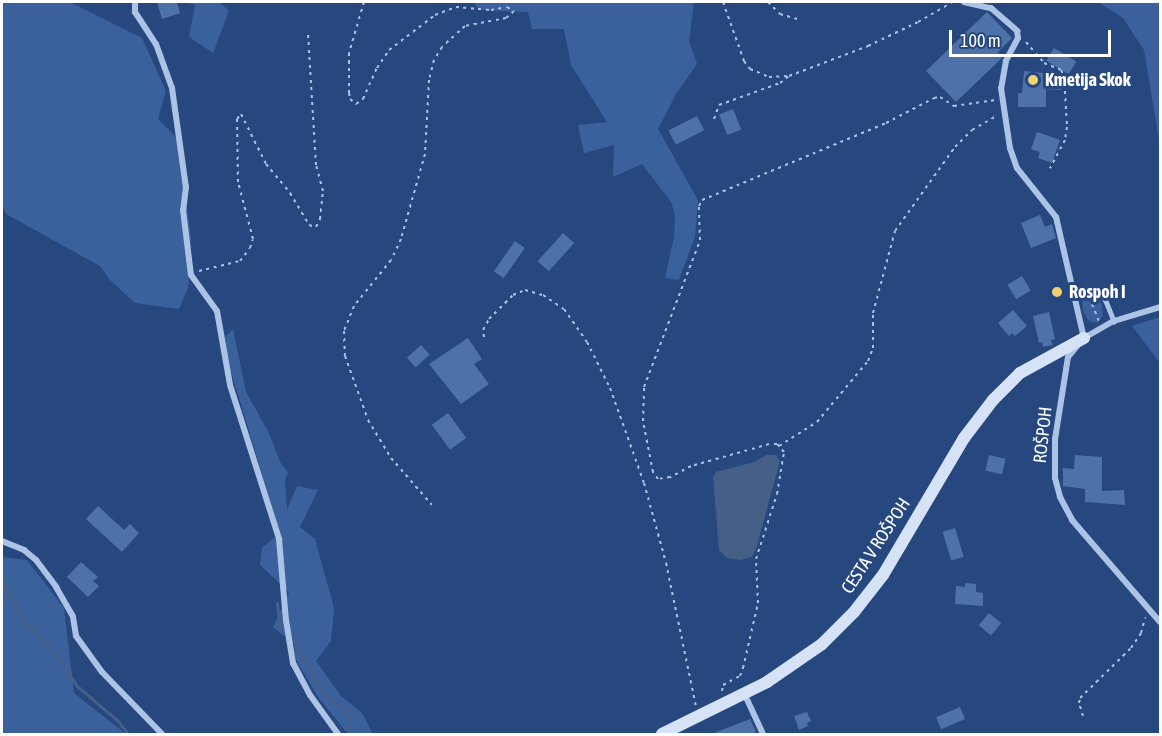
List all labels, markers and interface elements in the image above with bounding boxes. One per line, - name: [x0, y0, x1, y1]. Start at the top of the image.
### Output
- scale bar: [952, 18, 1114, 56]
- text: 100 m: [960, 30, 1001, 51]
- place label: Kmetija Skok: [1045, 69, 1131, 91]
- marker: Kmetija Skok: [1026, 73, 1040, 87]
- place label: Rospoh I: [1069, 281, 1126, 303]
- marker: Rospoh I: [1050, 285, 1064, 299]
- street label: ROŠPOH: [1029, 406, 1057, 464]
- street label: CESTA V ROŠPOH: [837, 494, 915, 598]

